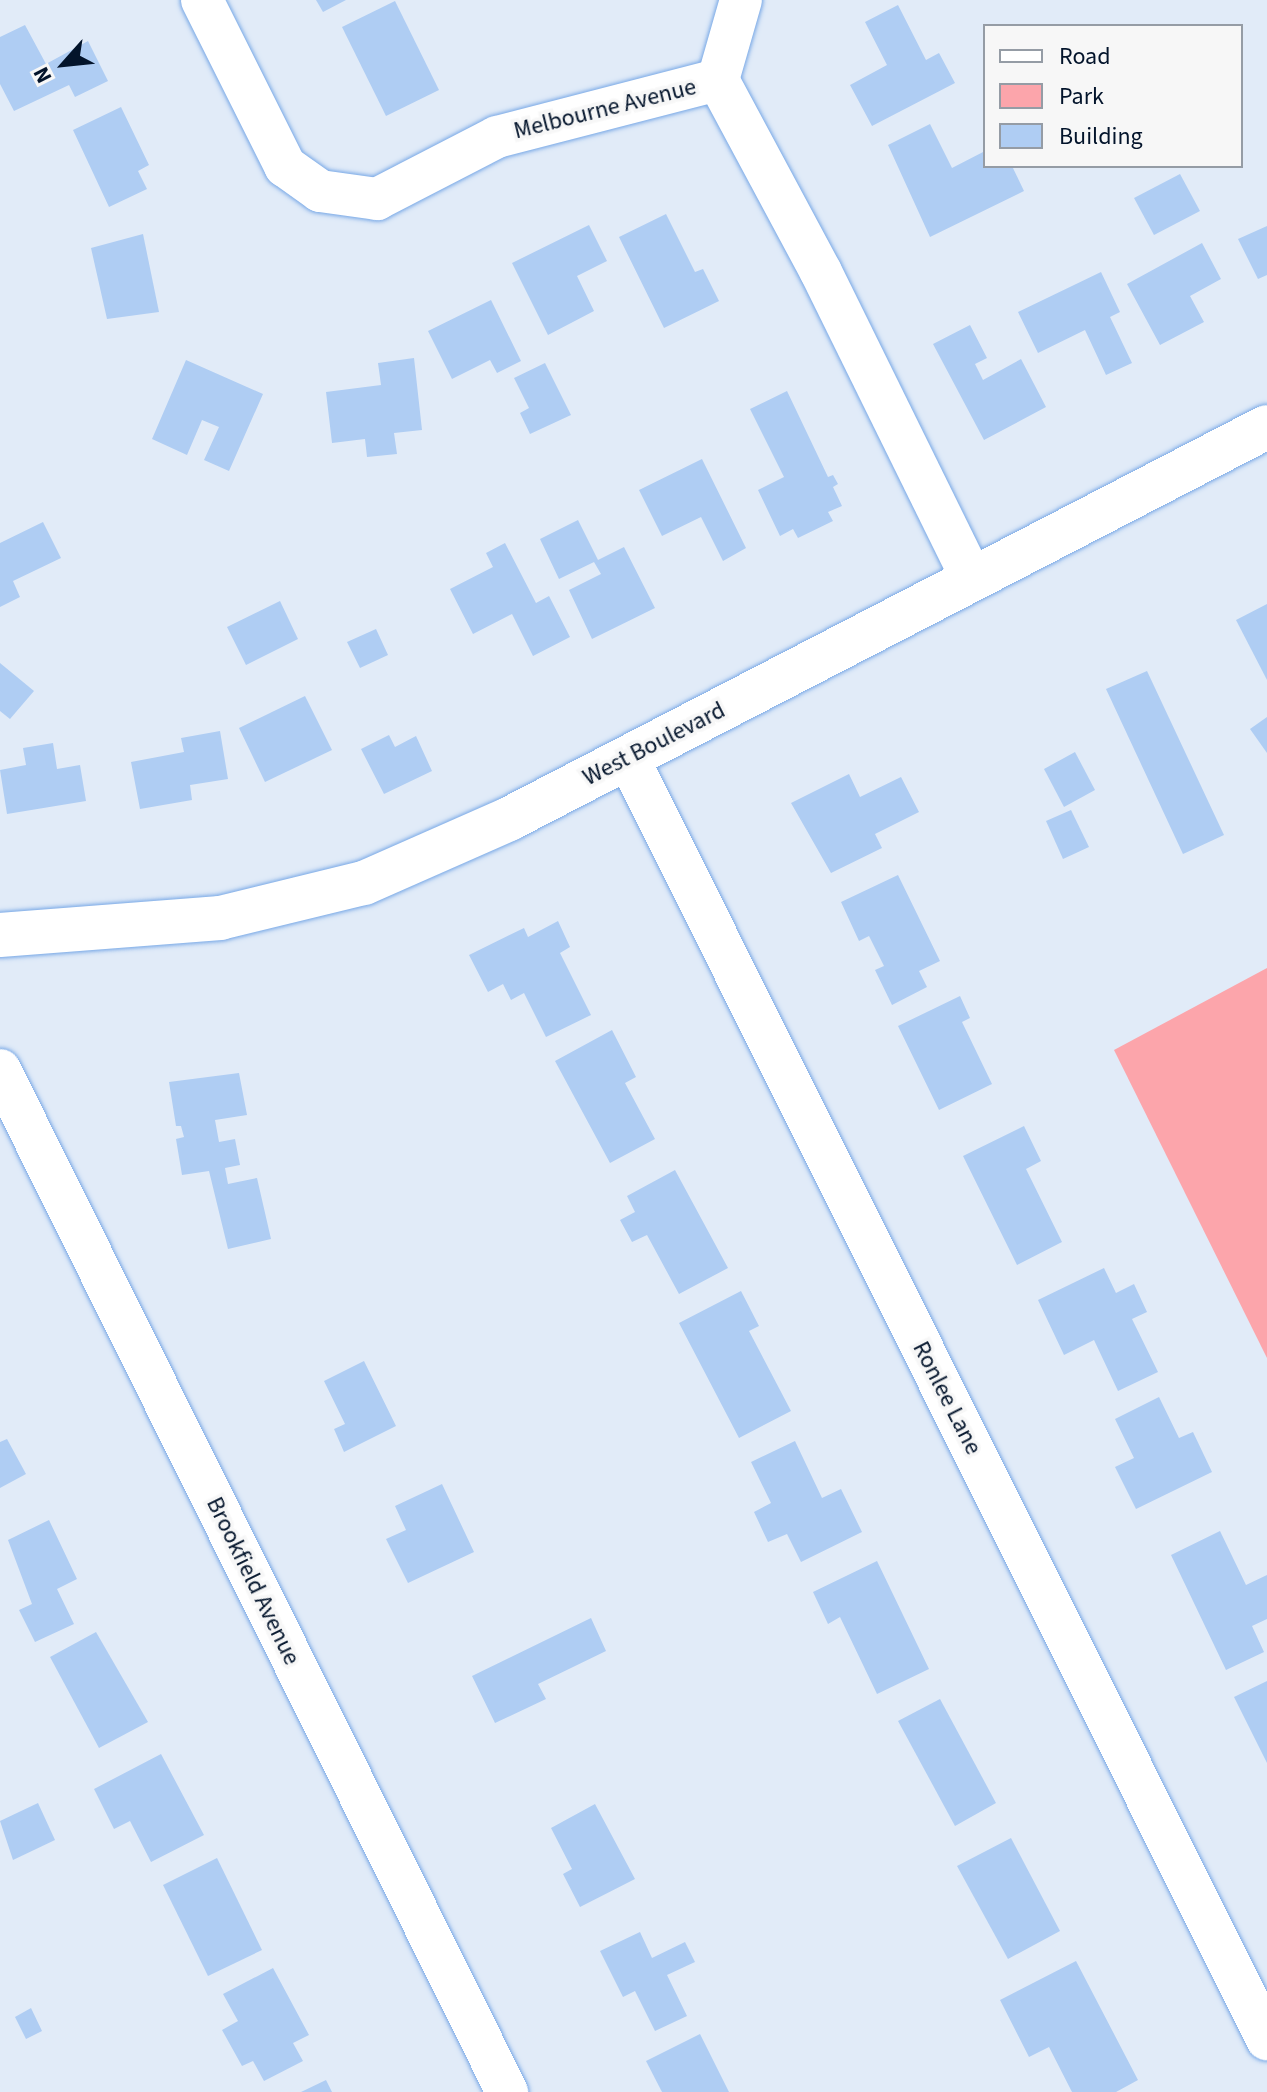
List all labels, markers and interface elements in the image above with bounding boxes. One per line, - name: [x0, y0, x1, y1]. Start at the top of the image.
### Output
- north arrow: [24, 24, 104, 104]
- legend: [983, 24, 1243, 168]
- text: Road: [1059, 39, 1111, 74]
- text: N: [25, 61, 60, 89]
- street label: Melbourne Avenue: [511, 72, 699, 146]
- text: Park: [1059, 79, 1104, 114]
- text: Building: [1059, 119, 1143, 154]
- street label: West Boulevard: [578, 696, 730, 792]
- street label: Ronlee Lane: [906, 1337, 988, 1459]
- street label: Brookfield Avenue: [200, 1492, 306, 1670]

